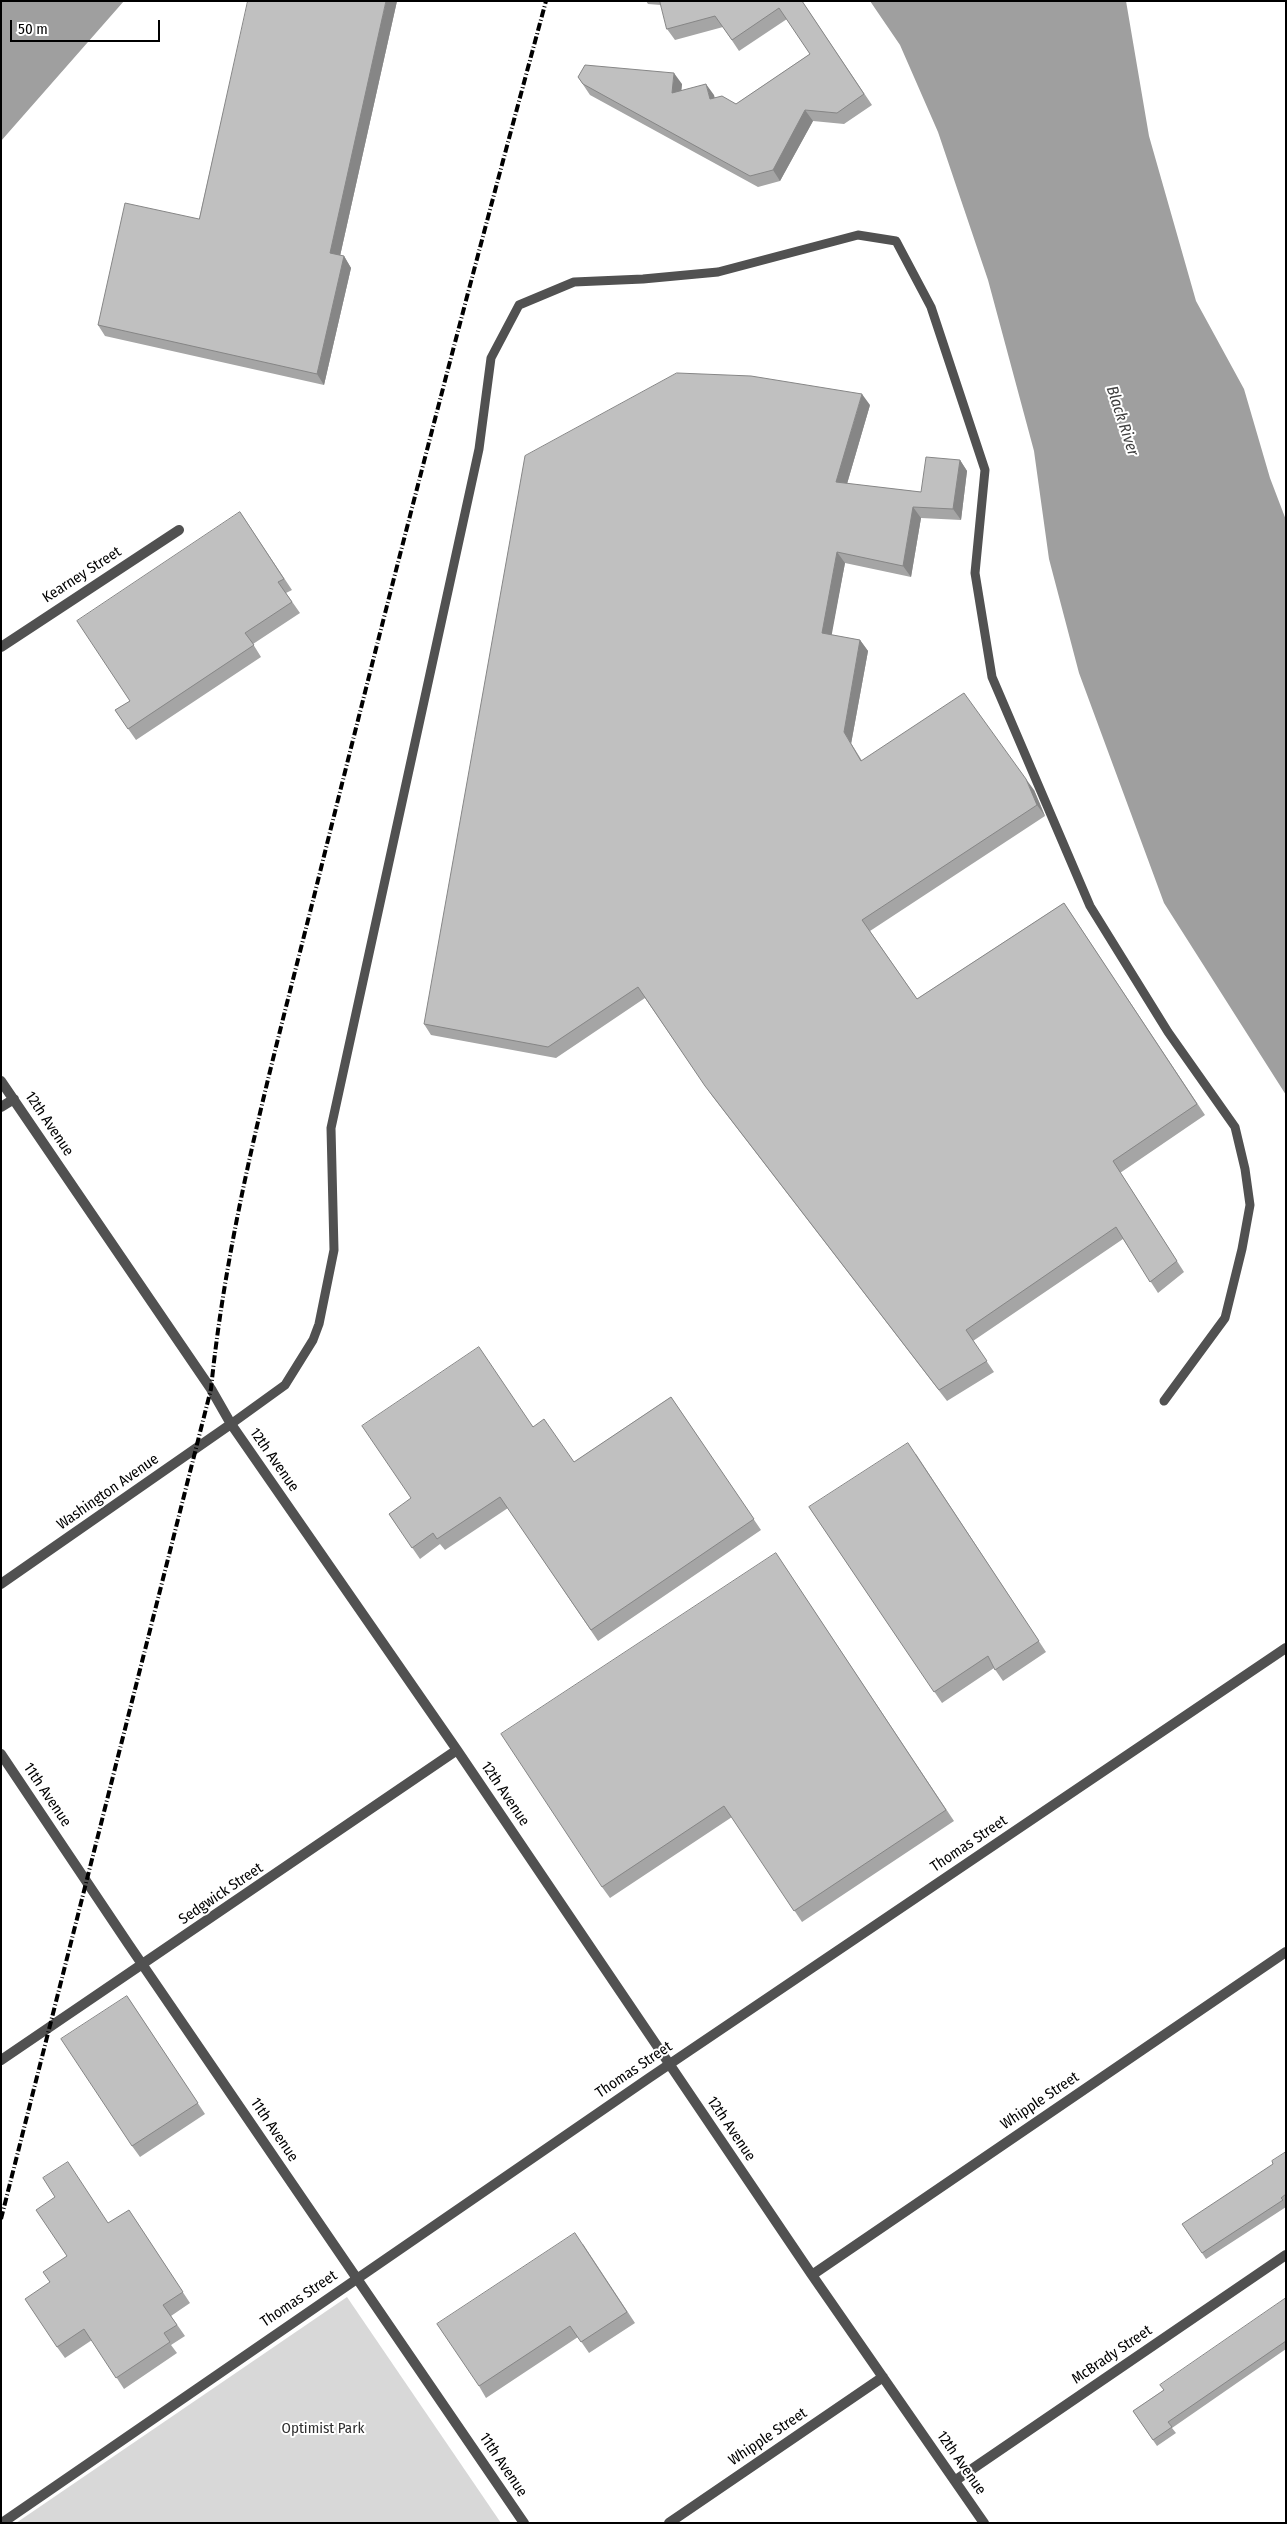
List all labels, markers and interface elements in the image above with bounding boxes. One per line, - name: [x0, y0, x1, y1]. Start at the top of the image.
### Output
- scale bar: [12, 10, 162, 42]
- text: 50 m: [18, 20, 48, 38]
- water label: Black River: [1102, 384, 1142, 458]
- street label: Kearney Street: [39, 543, 125, 607]
- street label: 12th Avenue: [21, 1088, 77, 1160]
- street label: 12th Avenue: [245, 1425, 303, 1495]
- street label: Washington Avenue: [54, 1450, 162, 1534]
- street label: 12th Avenue: [477, 1758, 533, 1830]
- street label: 11th Avenue: [19, 1760, 75, 1830]
- street label: Thomas Street: [927, 1812, 1011, 1876]
- street label: Sedgwick Street: [176, 1859, 266, 1929]
- street label: Thomas Street: [592, 2038, 676, 2102]
- street label: Whipple Street: [997, 2068, 1083, 2134]
- street label: 12th Avenue: [703, 2093, 759, 2165]
- street label: 11th Avenue: [246, 2095, 302, 2165]
- street label: Thomas Street: [257, 2267, 341, 2331]
- street label: McBrady Street: [1069, 2322, 1155, 2388]
- street label: Whipple Street: [725, 2404, 811, 2470]
- park label: Optimist Park: [282, 2420, 364, 2438]
- street label: 12th Avenue: [932, 2428, 990, 2498]
- street label: 11th Avenue: [475, 2430, 531, 2500]

